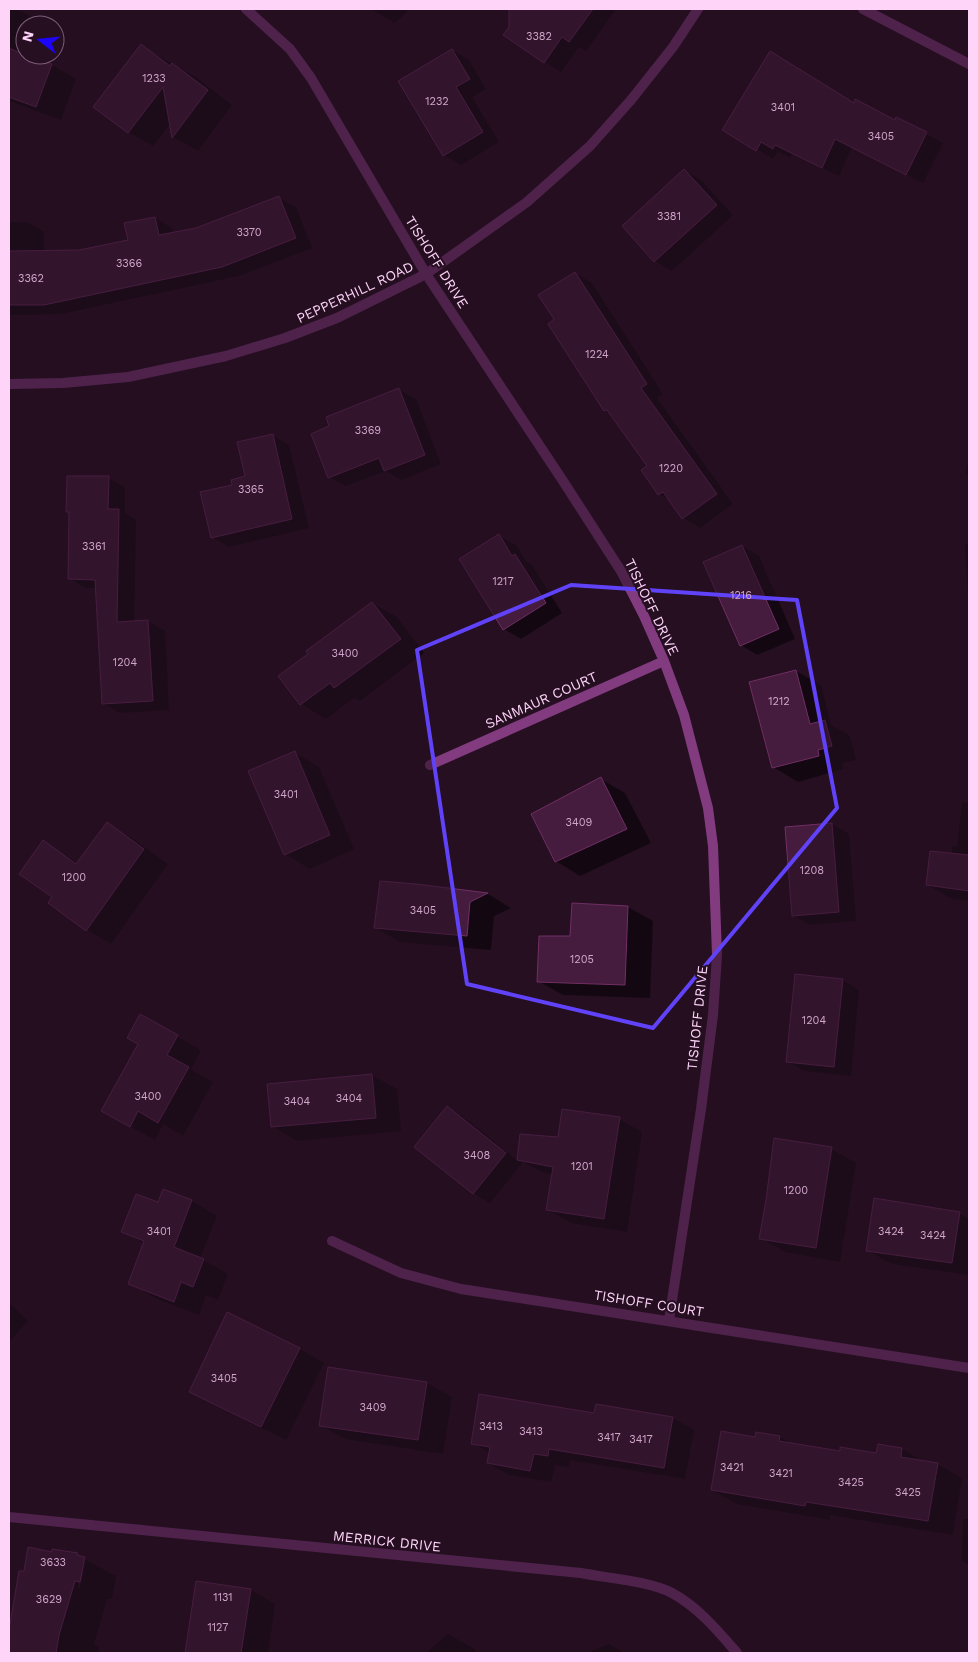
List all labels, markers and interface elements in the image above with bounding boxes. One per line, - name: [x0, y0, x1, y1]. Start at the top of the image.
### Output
- north arrow: [15, 15, 65, 65]
- text: N: [18, 29, 37, 44]
- house number: 3382: [526, 30, 552, 43]
- house number: 1233: [142, 72, 166, 85]
- house number: 1232: [425, 95, 449, 108]
- house number: 3401: [771, 101, 795, 114]
- house number: 3405: [868, 130, 894, 143]
- house number: 3381: [657, 210, 681, 223]
- street label: TISHOFF DRIVE: [402, 213, 472, 311]
- house number: 3370: [236, 226, 262, 239]
- house number: 3366: [116, 257, 142, 270]
- street label: PEPPERHILL ROAD: [294, 258, 416, 326]
- house number: 3362: [18, 272, 44, 285]
- house number: 1224: [585, 348, 609, 361]
- house number: 3369: [355, 424, 381, 437]
- house number: 1220: [659, 462, 683, 475]
- house number: 3365: [238, 483, 264, 496]
- house number: 3361: [82, 540, 106, 553]
- street label: TISHOFF DRIVE: [622, 556, 682, 658]
- house number: 1217: [492, 575, 514, 588]
- house number: 1216: [730, 589, 752, 602]
- house number: 3400: [332, 647, 359, 660]
- house number: 1204: [113, 656, 137, 669]
- street label: SANMAUR COURT: [483, 668, 600, 732]
- house number: 1212: [768, 695, 790, 708]
- house number: 3401: [274, 788, 298, 801]
- house number: 3409: [566, 816, 593, 829]
- house number: 1208: [800, 864, 824, 877]
- house number: 1200: [62, 871, 86, 884]
- house number: 3405: [410, 904, 436, 917]
- house number: 1205: [570, 953, 594, 966]
- street label: TISHOFF DRIVE: [684, 965, 710, 1071]
- house number: 1204: [802, 1014, 826, 1027]
- house number: 3400: [135, 1090, 162, 1103]
- house number: 3404: [336, 1092, 363, 1105]
- house number: 3404: [284, 1095, 311, 1108]
- house number: 3408: [464, 1149, 491, 1162]
- house number: 1201: [571, 1160, 593, 1173]
- house number: 1200: [784, 1184, 808, 1197]
- house number: 3401: [147, 1225, 171, 1238]
- house number: 3424: [878, 1225, 904, 1238]
- house number: 3424: [920, 1229, 946, 1242]
- street label: TISHOFF COURT: [593, 1286, 706, 1320]
- house number: 3405: [211, 1372, 237, 1385]
- house number: 3409: [360, 1401, 387, 1414]
- house number: 3413: [479, 1420, 503, 1433]
- house number: 3413: [519, 1425, 543, 1438]
- house number: 3417: [597, 1431, 621, 1444]
- house number: 3417: [629, 1433, 653, 1446]
- house number: 3421: [720, 1461, 744, 1474]
- house number: 3421: [769, 1467, 793, 1480]
- house number: 3425: [838, 1476, 864, 1489]
- house number: 3425: [895, 1486, 921, 1499]
- street label: MERRICK DRIVE: [332, 1527, 442, 1555]
- house number: 3633: [40, 1556, 66, 1569]
- house number: 1131: [213, 1591, 233, 1604]
- house number: 3629: [36, 1593, 62, 1606]
- house number: 1127: [208, 1621, 228, 1634]

